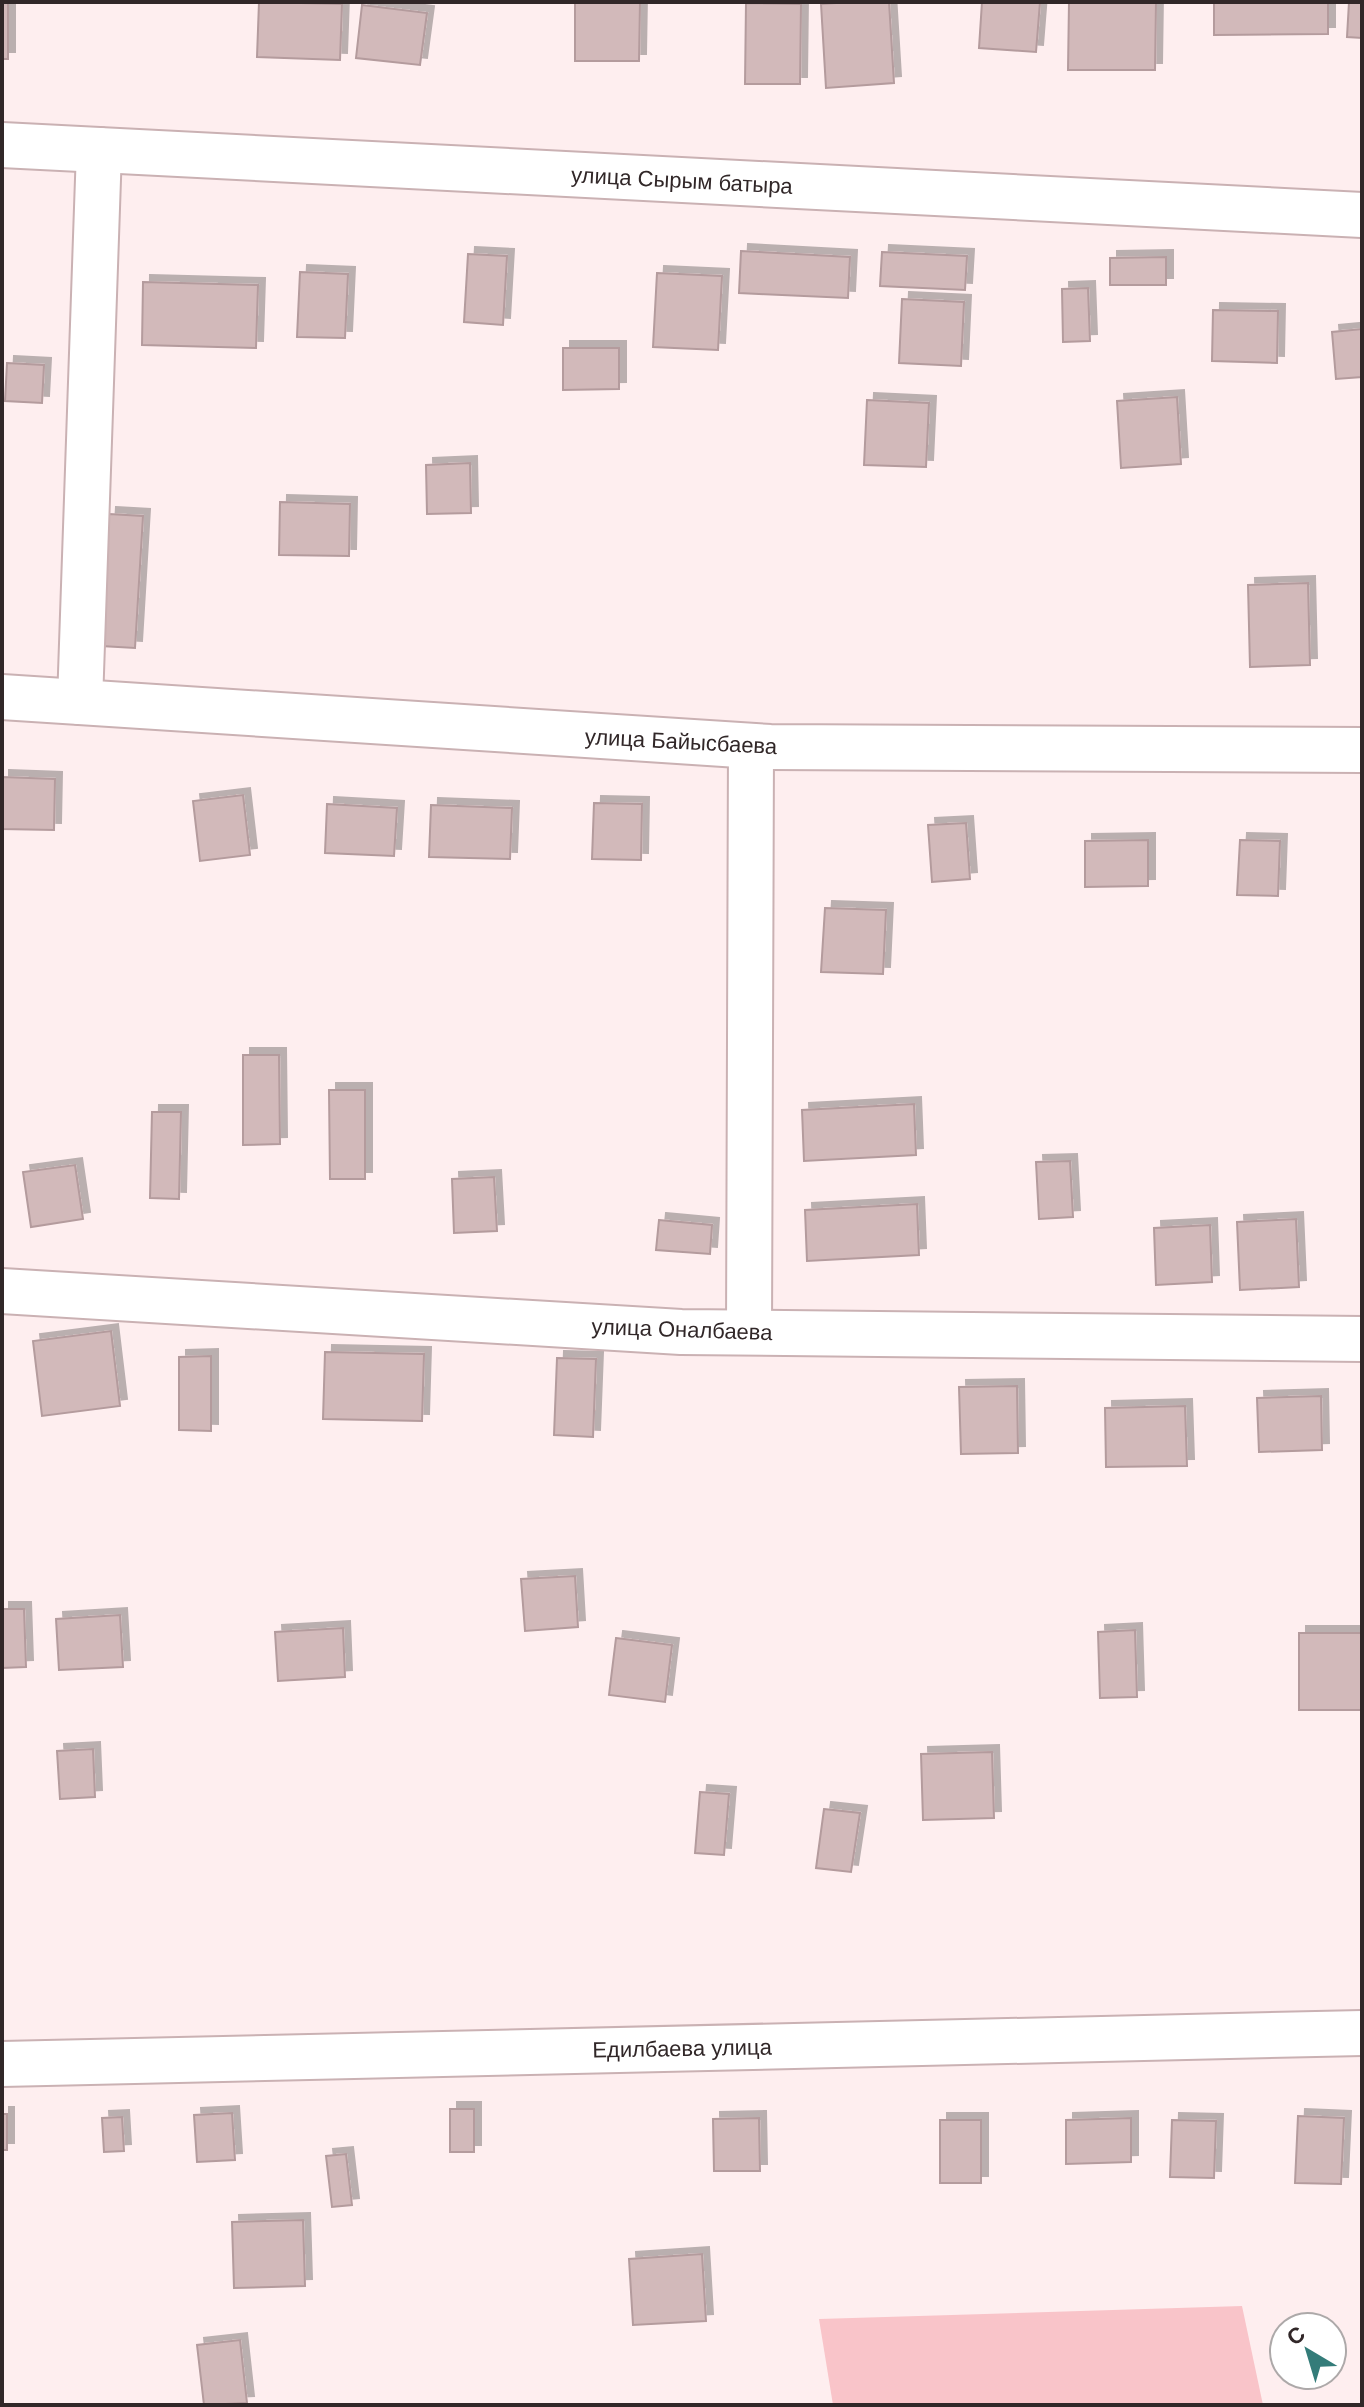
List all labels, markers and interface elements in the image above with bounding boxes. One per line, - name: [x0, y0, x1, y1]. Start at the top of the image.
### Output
- street label: улица Сырым батыра: [571, 162, 794, 199]
- street label: улица Байысбаева: [584, 724, 779, 759]
- street label: улица Оналбаева: [591, 1314, 774, 1345]
- street label: Едилбаева улица: [592, 2034, 773, 2063]
- north arrow: [1268, 2311, 1348, 2391]
- text: С: [1282, 2321, 1310, 2350]

